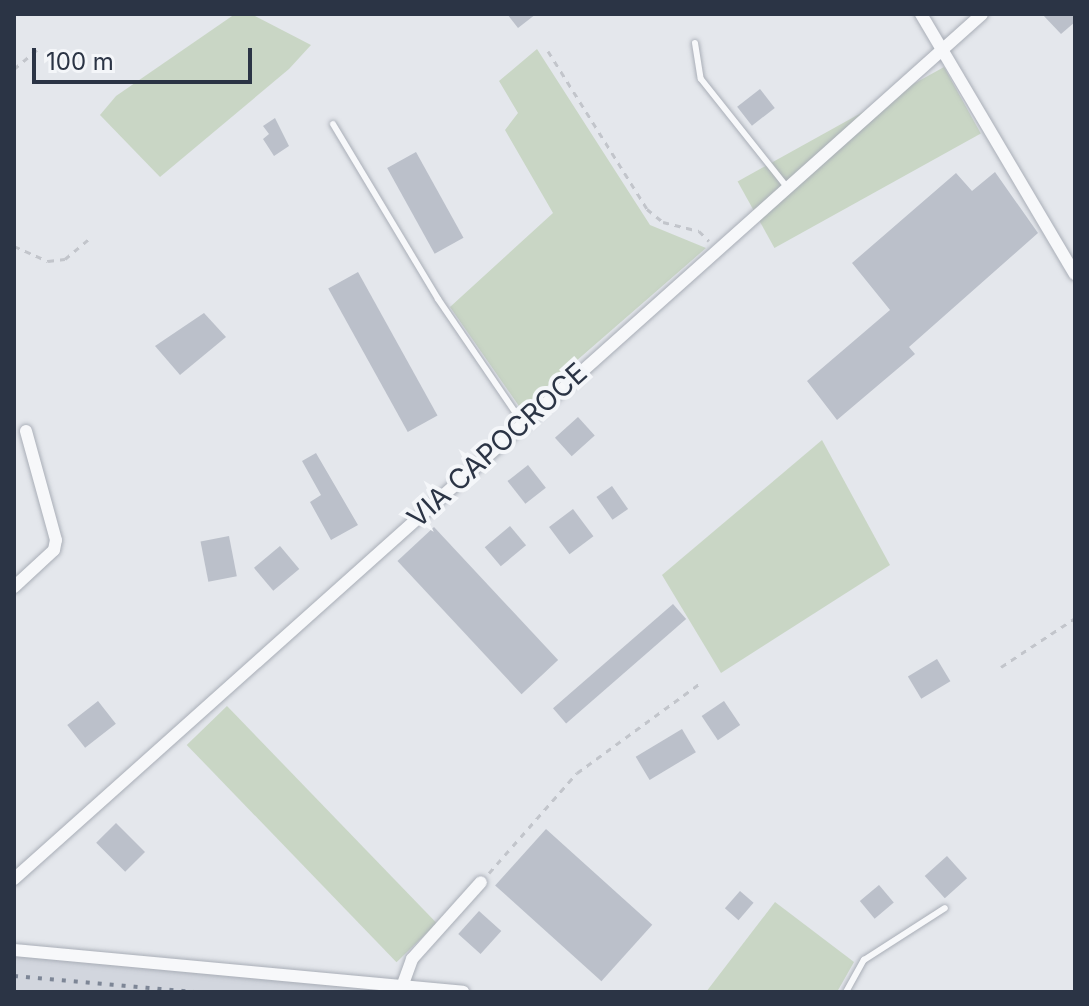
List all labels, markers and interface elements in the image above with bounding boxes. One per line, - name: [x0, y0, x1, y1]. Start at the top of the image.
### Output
- scale bar: [36, 32, 256, 82]
- text: 100 m: [46, 47, 114, 76]
- street label: VIA CAPOCROCE: [400, 356, 594, 534]

